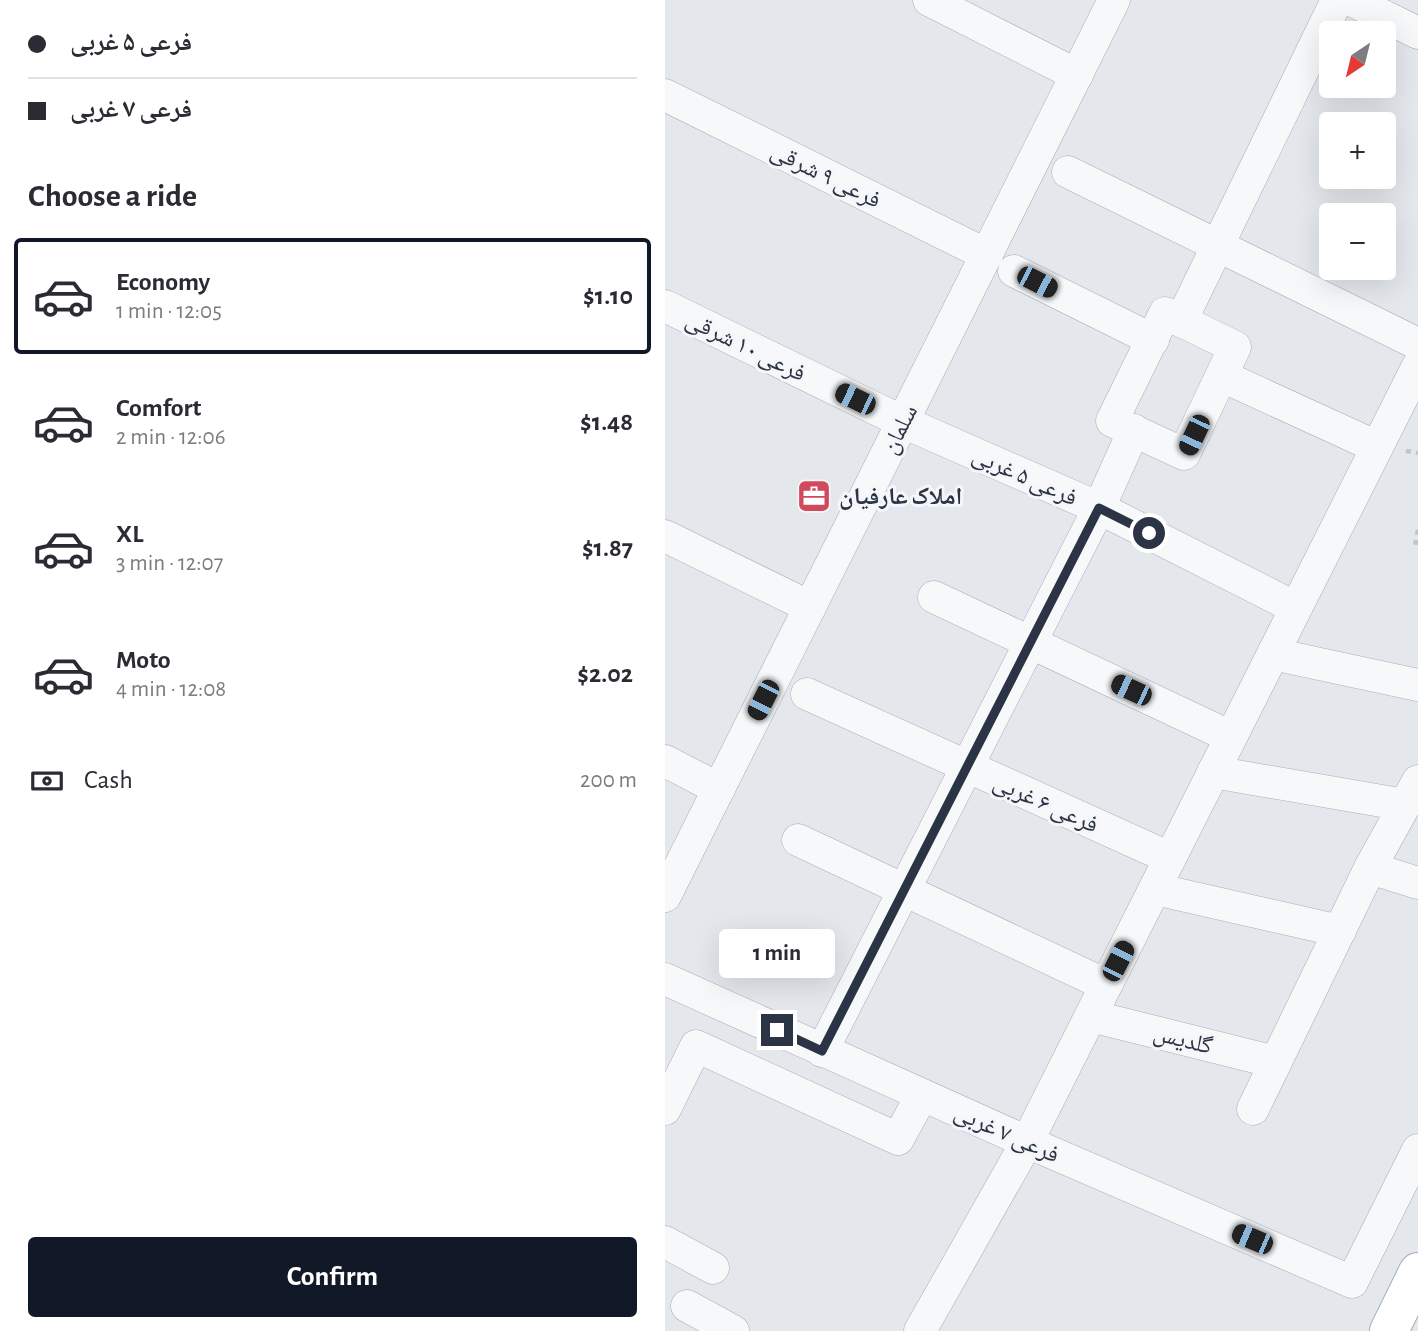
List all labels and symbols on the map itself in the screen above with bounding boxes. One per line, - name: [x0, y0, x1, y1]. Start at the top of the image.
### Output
- north arrow: [1319, 21, 1397, 98]
- street label: فرعی ۹ شرقی: [766, 139, 884, 214]
- car: [1014, 263, 1061, 301]
- street label: فرعی ۱۰ شرقی: [681, 308, 809, 387]
- car: [832, 380, 879, 418]
- street label: سلمان: [877, 401, 923, 458]
- car: [1176, 412, 1213, 458]
- street label: فرعی ۵ غربی: [968, 443, 1081, 512]
- office icon: املاک عارفیان: [795, 477, 833, 515]
- place label: املاک عارفیان: [839, 485, 962, 510]
- route start: [1133, 517, 1165, 549]
- car: [1108, 672, 1155, 708]
- car: [745, 677, 782, 723]
- street label: فرعی ۶ غربی: [989, 770, 1102, 839]
- callout: 1 min: [719, 928, 835, 978]
- car: [1100, 938, 1137, 984]
- route end: [761, 1014, 793, 1046]
- street label: گلدیس: [1151, 1021, 1215, 1060]
- street label: فرعی ۷ غربی: [950, 1100, 1063, 1169]
- car: [1229, 1221, 1276, 1257]

